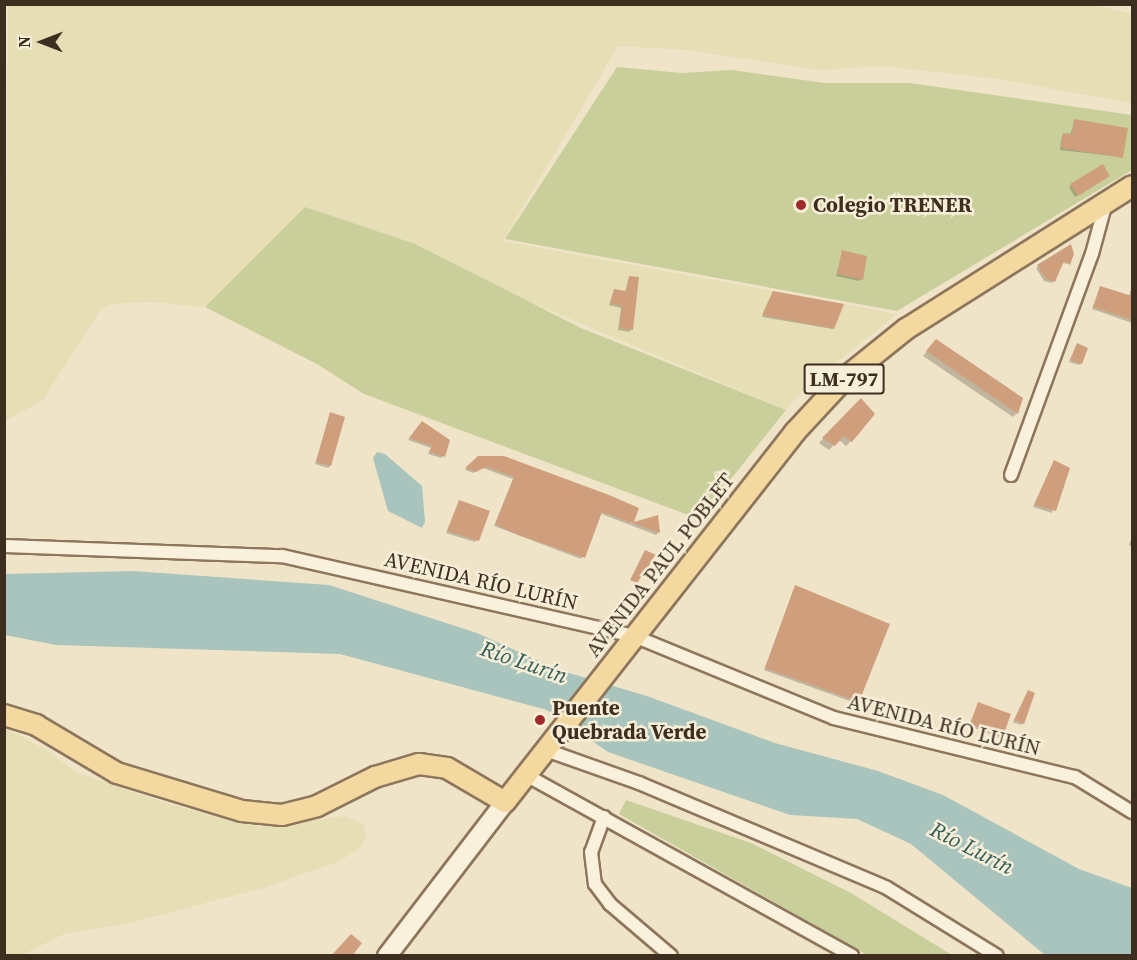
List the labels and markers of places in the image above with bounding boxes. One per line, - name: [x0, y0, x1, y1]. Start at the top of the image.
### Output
- place label: Colegio TRENER: [813, 192, 972, 218]
- marker: Colegio TRENER: [794, 198, 808, 212]
- place label: Puente Quebrada Verde: [552, 695, 707, 745]
- marker: Puente Quebrada Verde: [533, 713, 547, 727]

